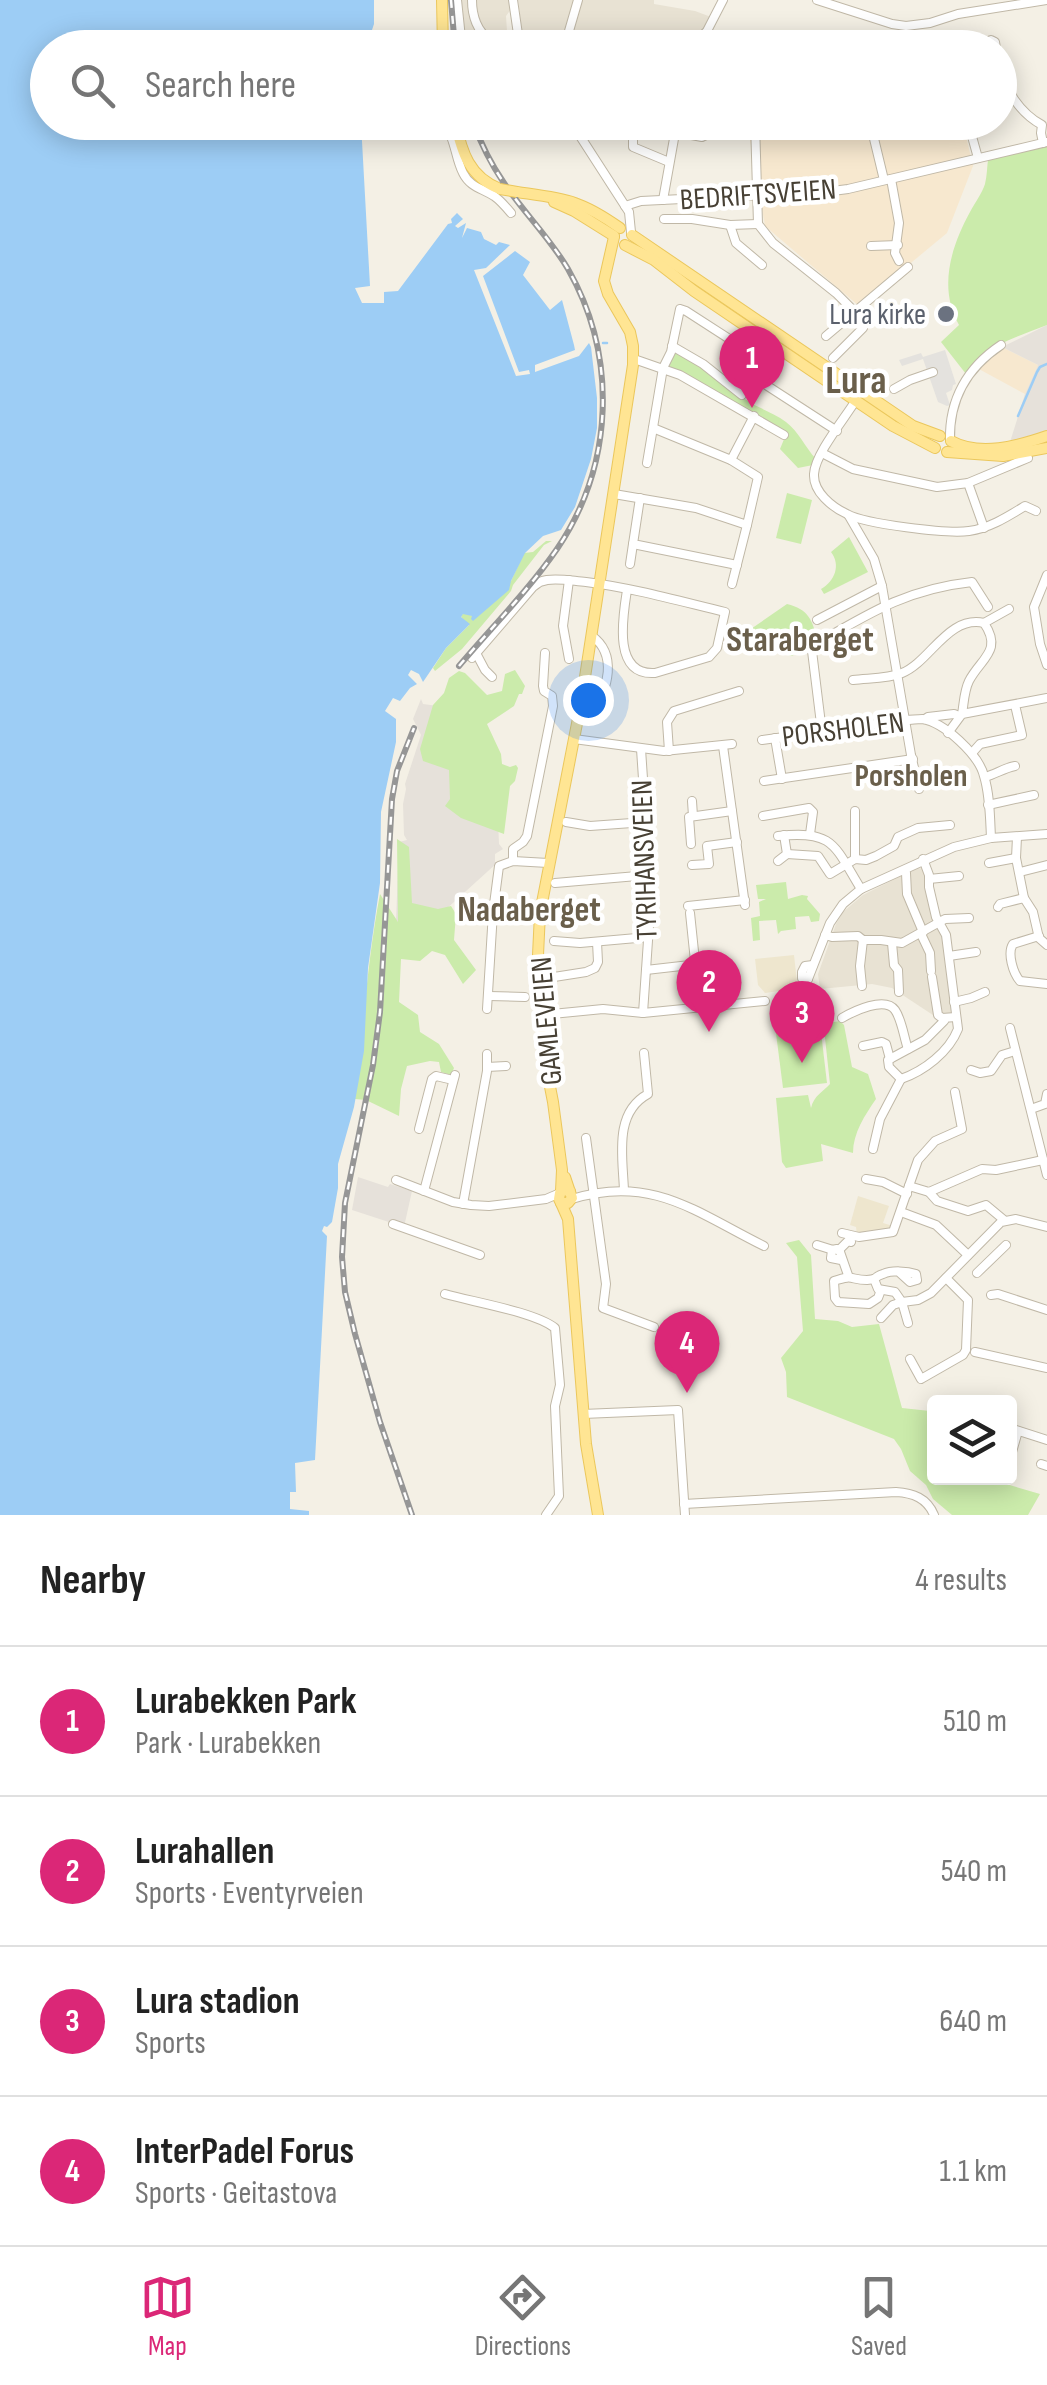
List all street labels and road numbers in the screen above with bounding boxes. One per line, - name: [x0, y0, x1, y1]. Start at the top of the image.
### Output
- street label: BEDRIFTSVEIEN: [679, 172, 837, 218]
- street label: PORSHOLEN: [780, 705, 906, 755]
- street label: TYRIHANSVEIEN: [624, 779, 666, 941]
- street label: GAMLEVEIEN: [523, 955, 571, 1087]

